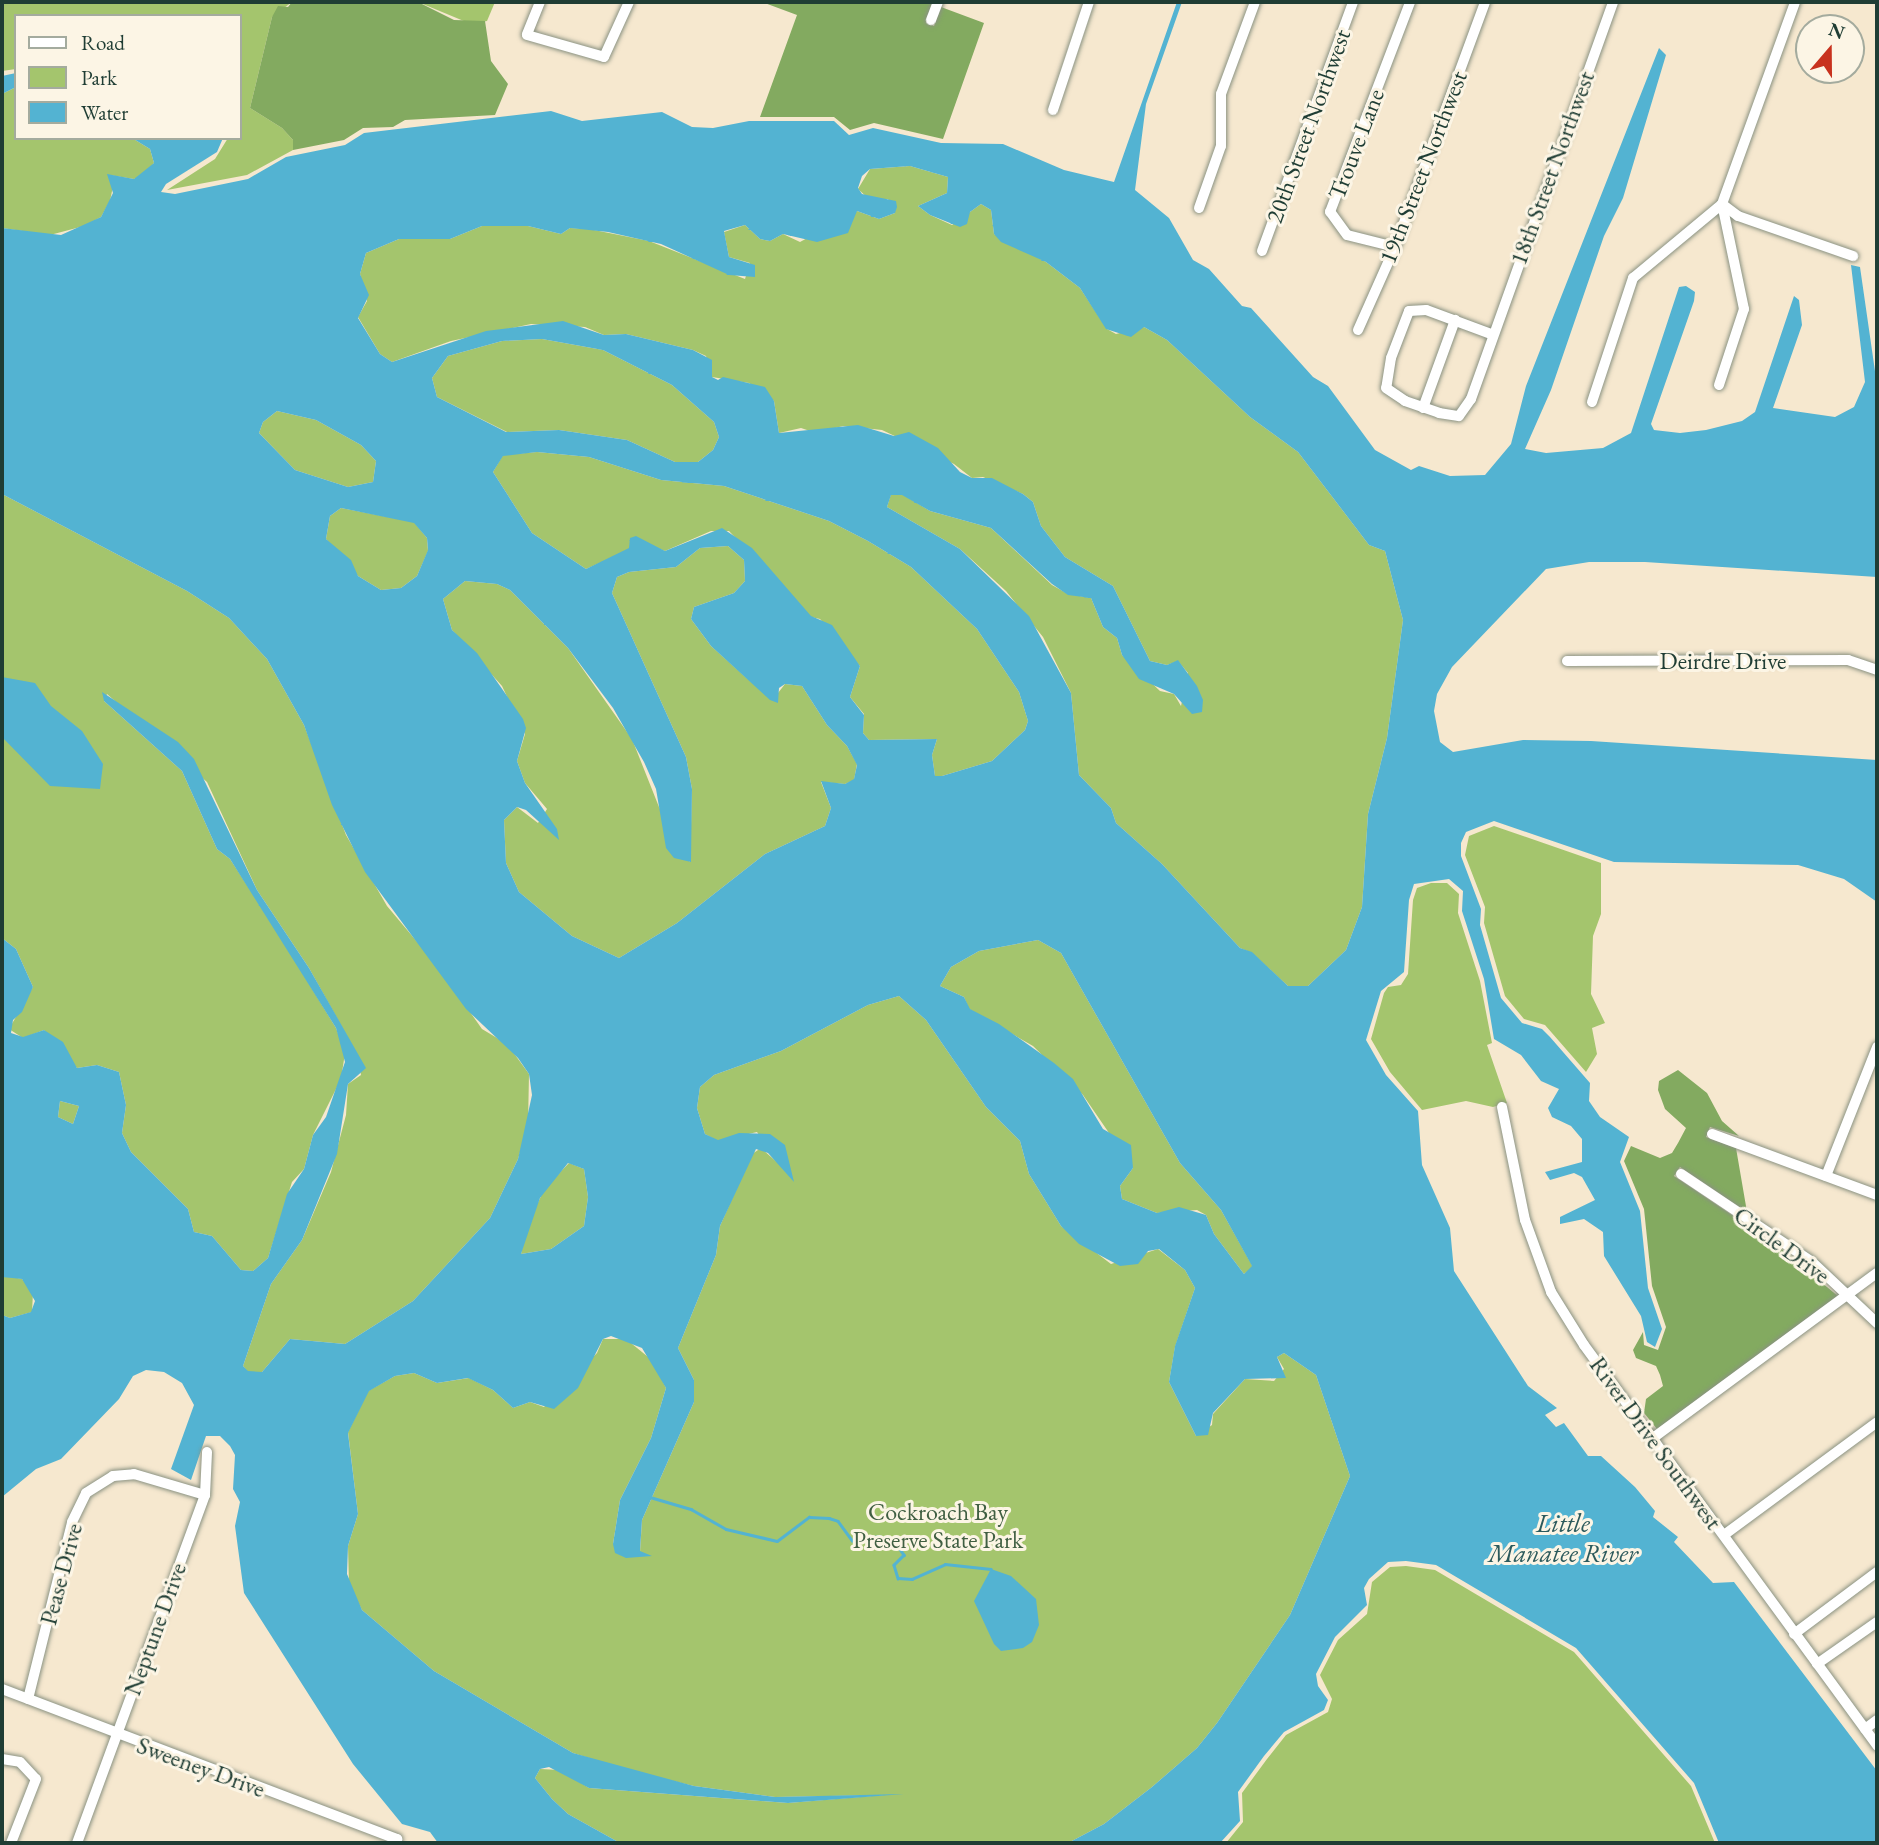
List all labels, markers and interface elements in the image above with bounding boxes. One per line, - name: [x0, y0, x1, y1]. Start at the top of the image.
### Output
- legend: [14, 14, 242, 140]
- north arrow: [1795, 14, 1865, 84]
- text: N: [1825, 16, 1848, 45]
- street label: 20th Street Northwest: [1260, 25, 1356, 227]
- text: Road: [81, 29, 125, 56]
- text: Park: [81, 64, 117, 91]
- street label: 19th Street Northwest: [1373, 67, 1473, 267]
- street label: 18th Street Northwest: [1504, 67, 1600, 269]
- street label: Trouve Lane: [1322, 85, 1390, 203]
- text: Water: [81, 99, 128, 126]
- street label: Deirdre Drive: [1660, 647, 1786, 675]
- street label: Circle Drive: [1728, 1200, 1836, 1290]
- street label: River Drive Southwest: [1584, 1351, 1728, 1535]
- park label: Cockroach Bay Preserve State Park: [853, 1498, 1023, 1554]
- water label: Little Manatee River: [1488, 1508, 1638, 1570]
- street label: Pease Drive: [34, 1520, 88, 1628]
- street label: Neptune Drive: [118, 1559, 192, 1699]
- street label: Sweeney Drive: [133, 1731, 269, 1803]

